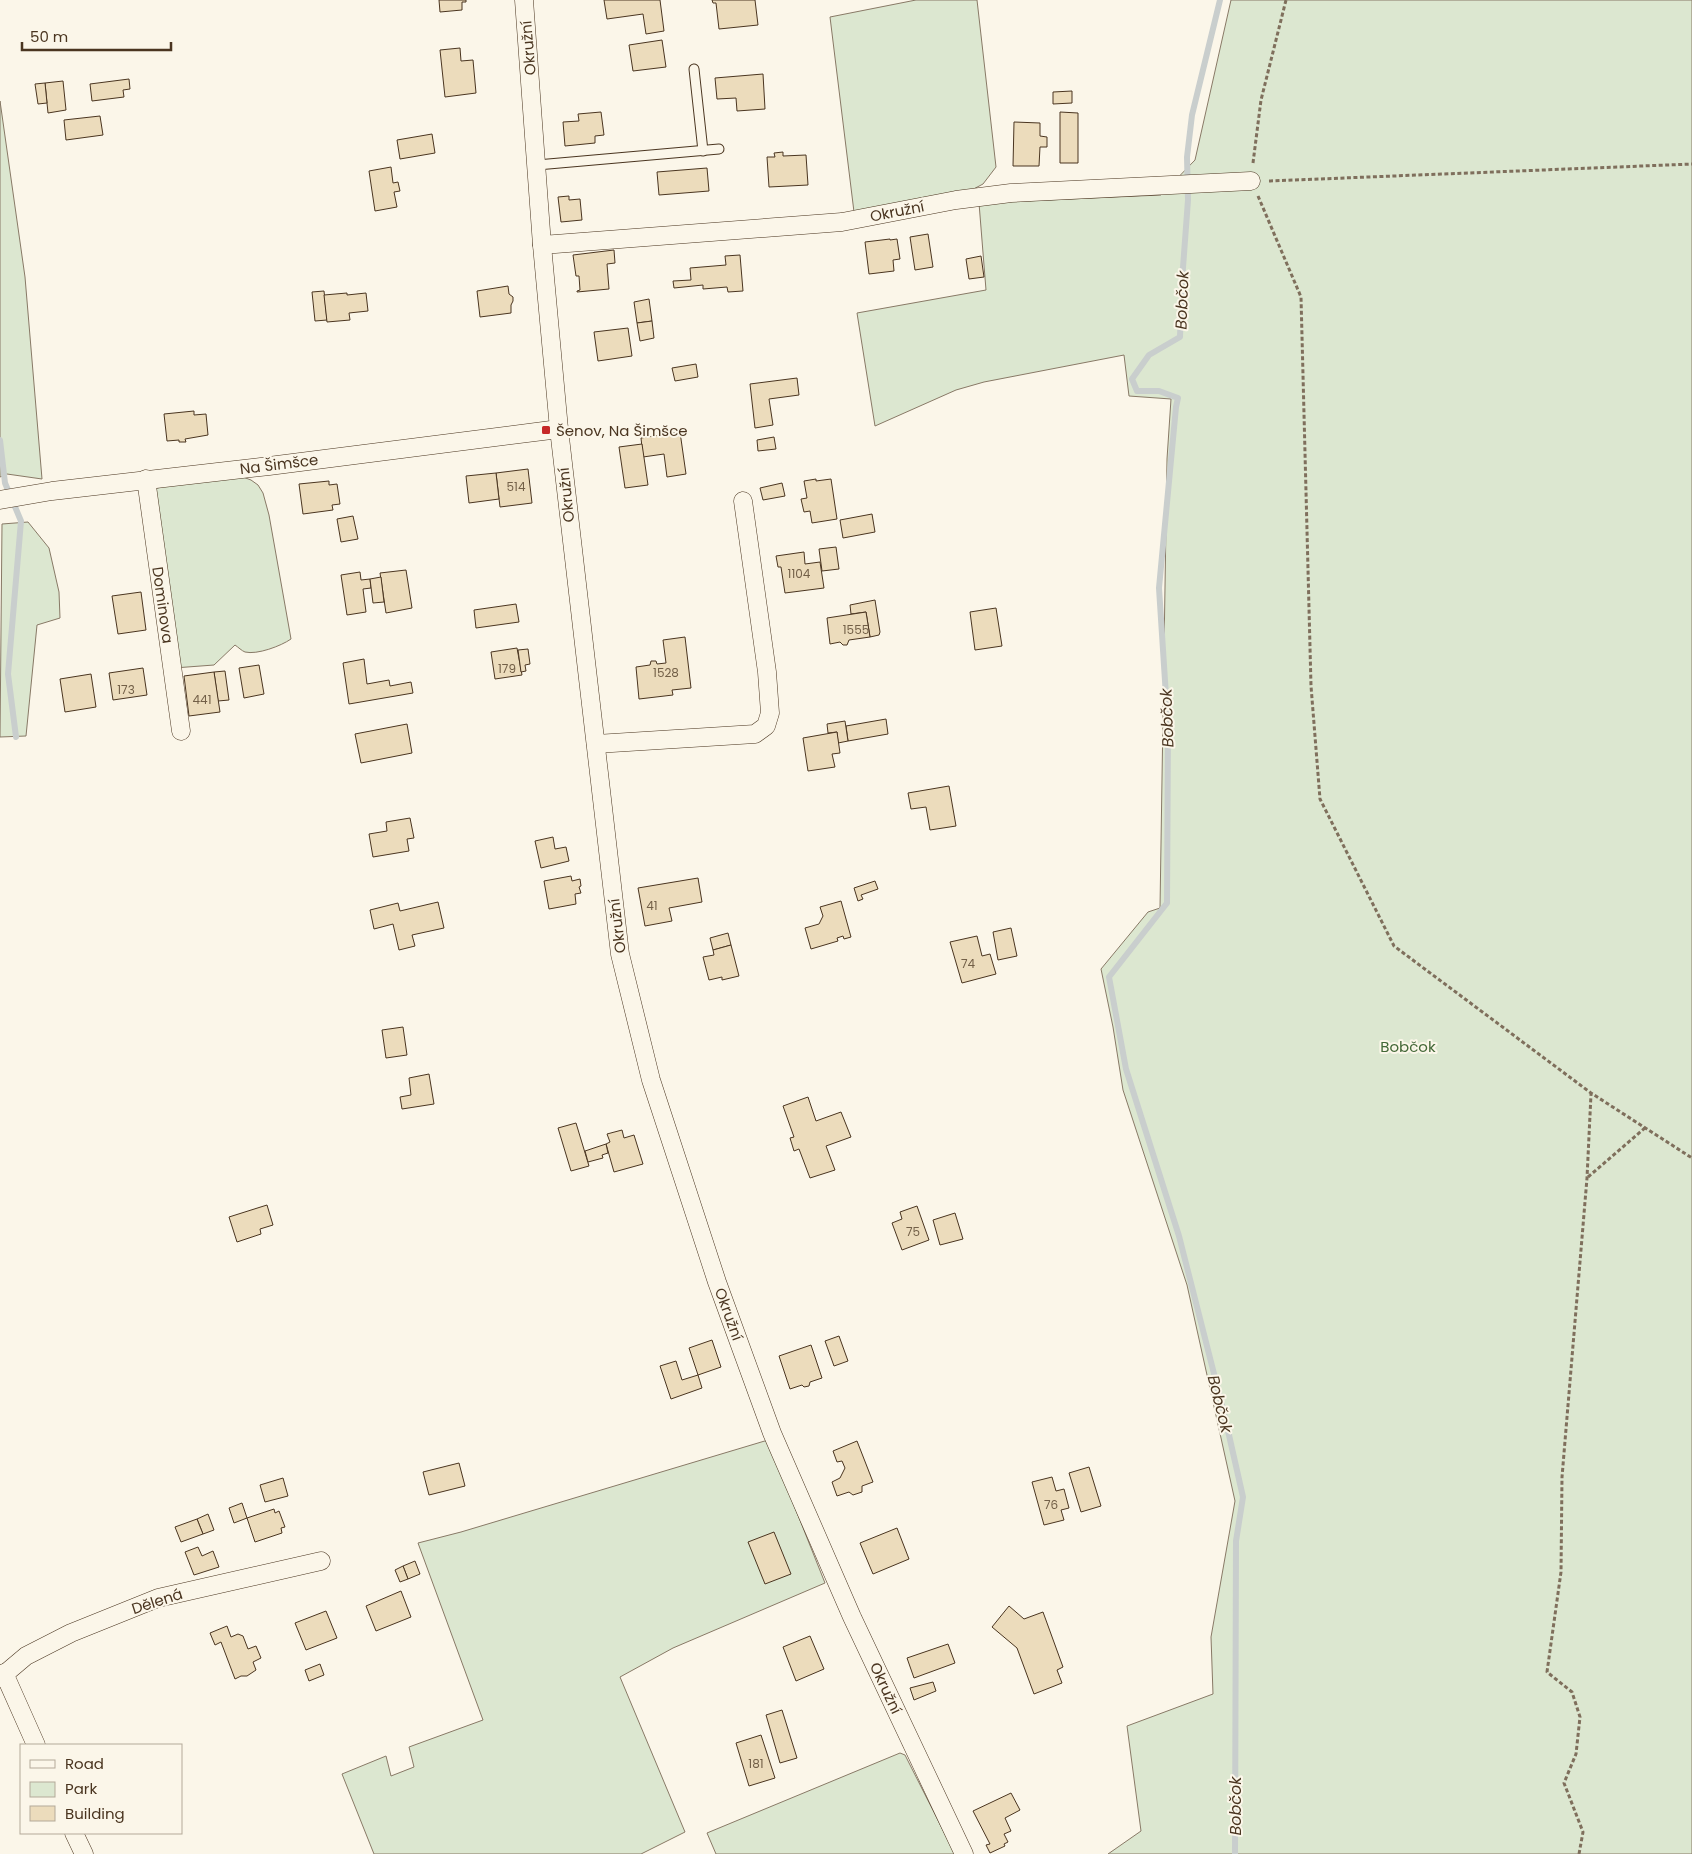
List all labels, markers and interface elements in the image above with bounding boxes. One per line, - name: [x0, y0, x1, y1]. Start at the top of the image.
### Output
- street label: Okružní: [515, 19, 541, 76]
- scale bar: [22, 20, 171, 52]
- text: 50 m: [30, 26, 68, 47]
- street label: Okružní: [868, 195, 926, 227]
- water label: Bobčok: [1169, 269, 1195, 330]
- place label: Šenov, Na Šimšce: [556, 420, 688, 441]
- marker: Šenov, Na Šimšce: [540, 424, 552, 436]
- street label: Na Šimšce: [239, 449, 319, 479]
- street label: Okružní: [553, 466, 579, 523]
- house number: 514: [507, 478, 526, 495]
- street label: Dominova: [147, 565, 179, 645]
- house number: 1104: [788, 565, 811, 582]
- house number: 1555: [843, 621, 869, 638]
- house number: 179: [498, 660, 516, 677]
- house number: 1528: [653, 664, 679, 681]
- house number: 173: [117, 681, 135, 698]
- water label: Bobčok: [1154, 687, 1180, 748]
- house number: 441: [193, 691, 211, 708]
- street label: Okružní: [603, 897, 631, 954]
- house number: 41: [646, 897, 658, 914]
- house number: 74: [961, 955, 975, 972]
- park label: Bobčok: [1380, 1036, 1436, 1057]
- house number: 75: [906, 1223, 920, 1240]
- street label: Okružní: [710, 1285, 748, 1344]
- water label: Bobčok: [1202, 1373, 1238, 1436]
- house number: 76: [1044, 1496, 1058, 1513]
- street label: Dělená: [129, 1583, 185, 1619]
- street label: Okružní: [865, 1659, 907, 1718]
- legend: [20, 1744, 182, 1834]
- text: Road: [65, 1753, 104, 1774]
- house number: 181: [748, 1755, 764, 1772]
- water label: Bobčok: [1224, 1776, 1247, 1836]
- text: Park: [65, 1778, 97, 1799]
- text: Building: [65, 1803, 125, 1824]

